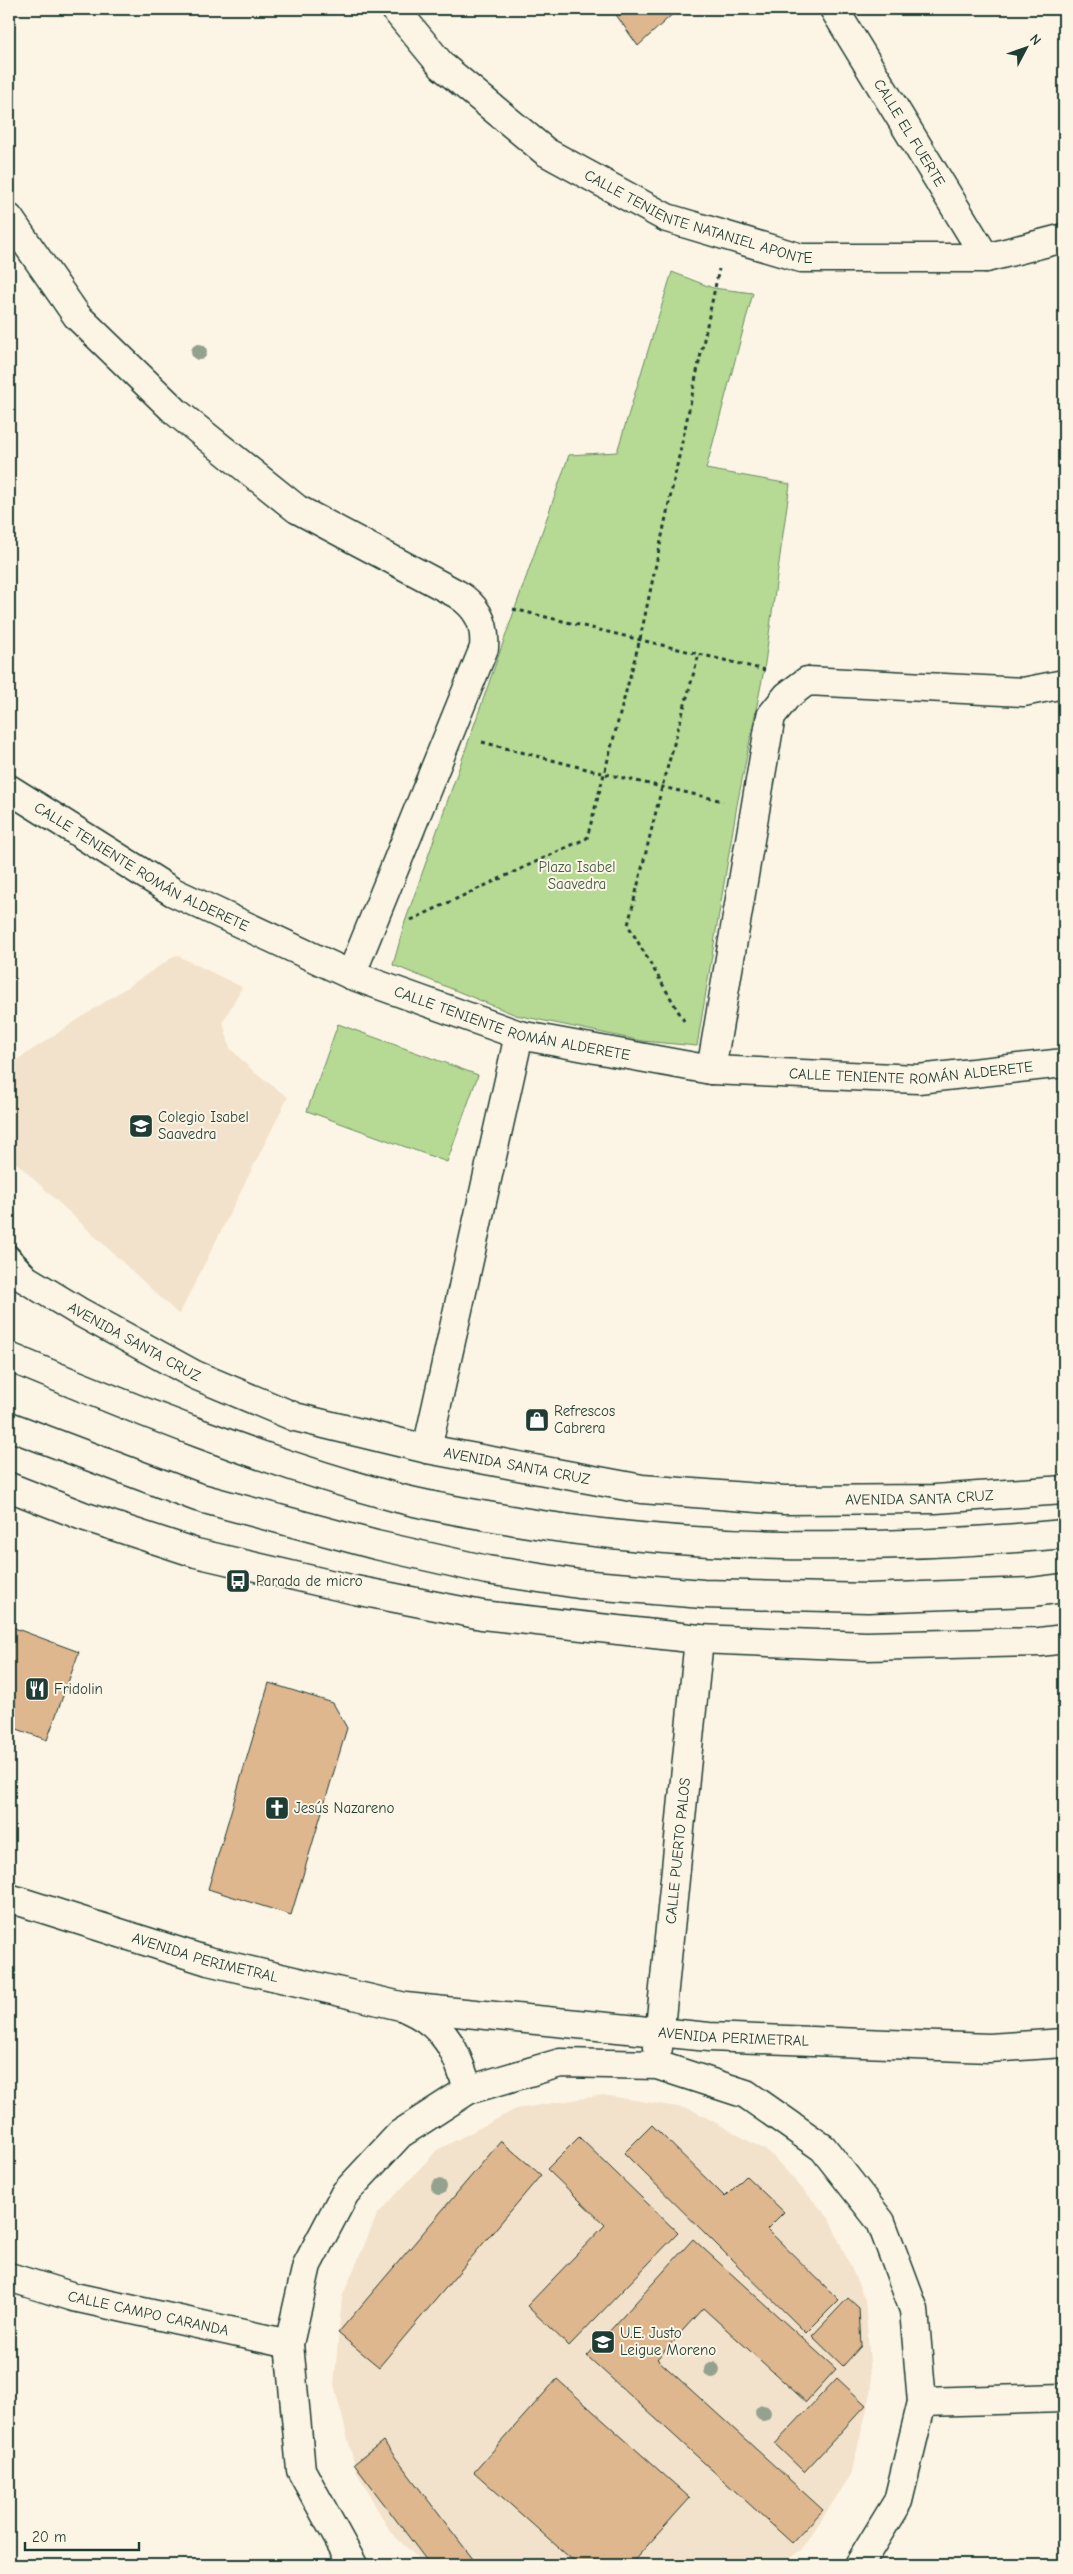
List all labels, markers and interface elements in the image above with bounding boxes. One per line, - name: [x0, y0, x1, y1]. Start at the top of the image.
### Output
- north arrow: [1000, 22, 1050, 72]
- text: N: [1026, 31, 1045, 49]
- street label: CALLE EL FUERTE: [870, 76, 949, 190]
- street label: CALLE TENIENTE NATANIEL APONTE: [581, 166, 813, 267]
- street label: CALLE TENIENTE ROMÁN ALDERETE: [31, 798, 252, 935]
- park label: Plaza Isabel Saavedra: [539, 858, 615, 893]
- street label: CALLE TENIENTE ROMÁN ALDERETE: [392, 982, 632, 1064]
- street label: CALLE TENIENTE ROMÁN ALDERETE: [788, 1057, 1034, 1088]
- place label: Colegio Isabel Saavedra: [158, 1108, 249, 1143]
- school or university icon: Colegio Isabel Saavedra: [128, 1113, 154, 1139]
- street label: AVENIDA SANTA CRUZ: [65, 1298, 203, 1385]
- place label: Refrescos Cabrera: [554, 1402, 615, 1437]
- shop icon: Refrescos Cabrera: [524, 1407, 550, 1433]
- street label: AVENIDA SANTA CRUZ: [442, 1443, 592, 1488]
- street label: AVENIDA SANTA CRUZ: [845, 1486, 994, 1509]
- bus stop icon: Parada de micro: [225, 1568, 251, 1594]
- place label: Parada de micro: [256, 1572, 363, 1590]
- restaurant icon: Fridolin: [24, 1676, 50, 1702]
- place label: Fridolin: [54, 1680, 103, 1698]
- street label: CALLE PUERTO PALOS: [661, 1777, 694, 1925]
- church icon: Jesús Nazareno: [264, 1795, 290, 1821]
- place label: Jesús Nazareno: [294, 1799, 395, 1817]
- street label: AVENIDA PERIMETRAL: [130, 1928, 280, 1986]
- street label: AVENIDA PERIMETRAL: [657, 2023, 810, 2050]
- street label: CALLE CAMPO CARANDA: [65, 2287, 231, 2340]
- place label: U.E. Justo Leigue Moreno: [620, 2324, 716, 2359]
- school or university icon: U.E. Justo Leigue Moreno: [590, 2329, 616, 2355]
- scale bar: [25, 2519, 139, 2551]
- text: 20 m: [32, 2528, 66, 2546]

